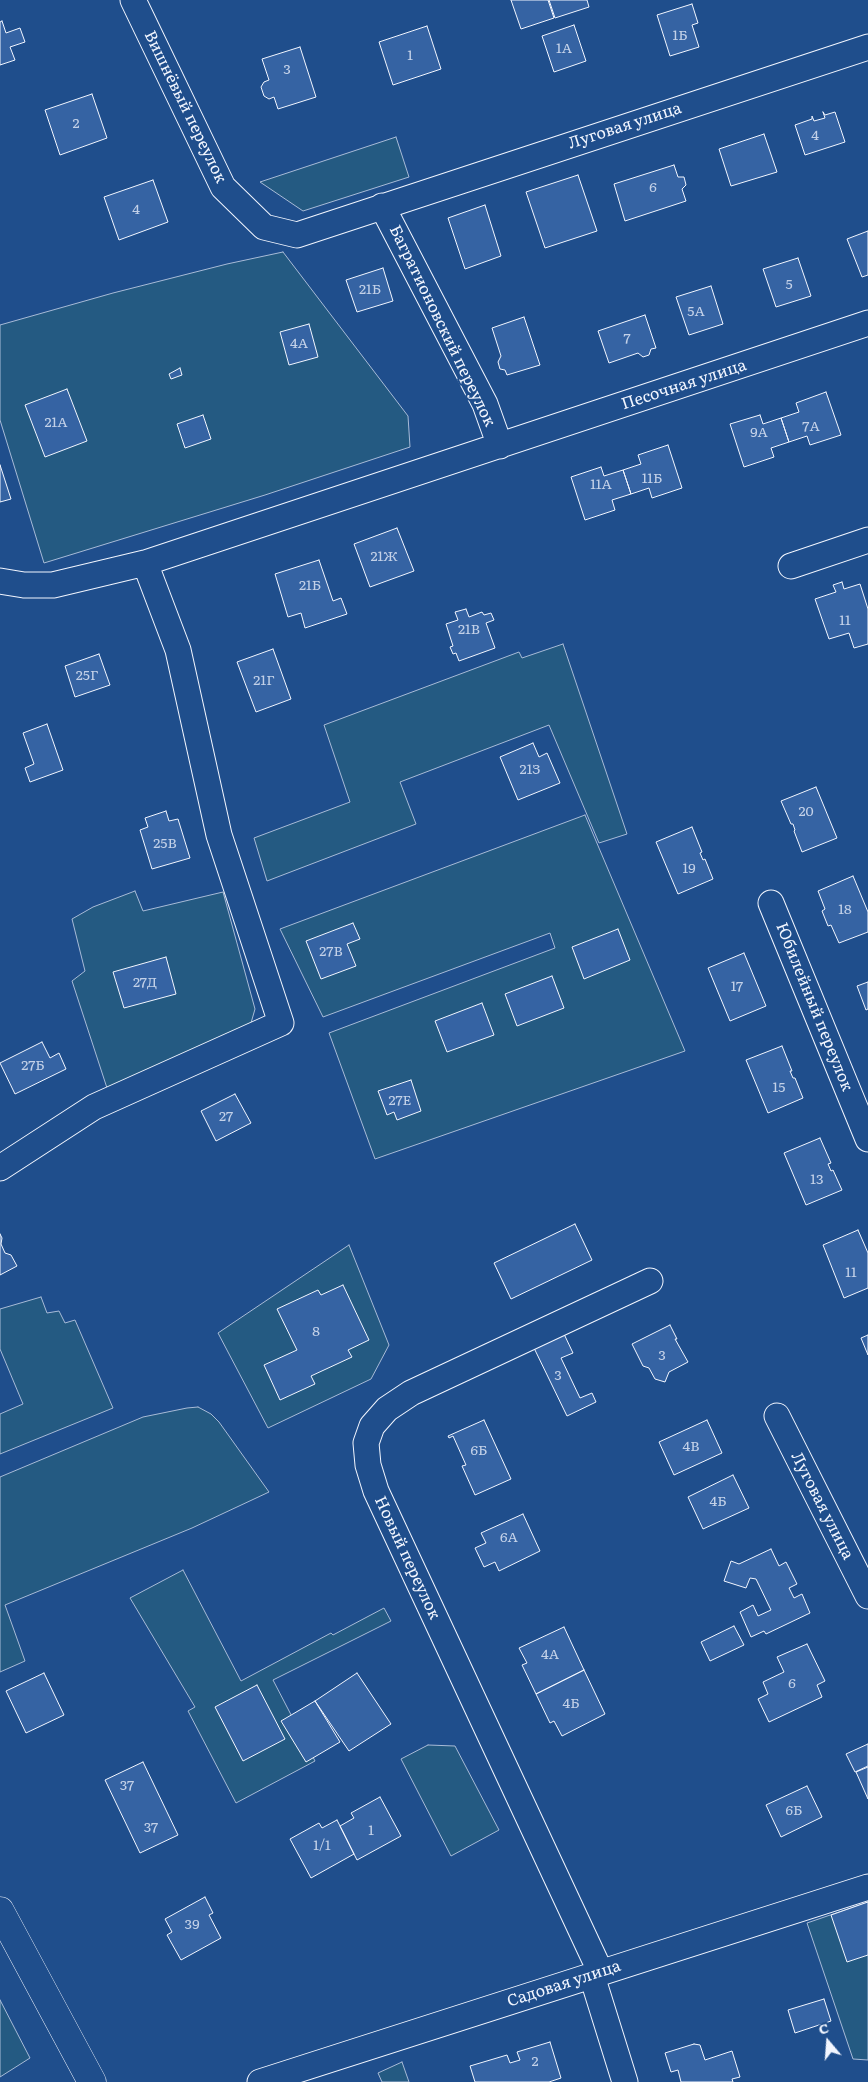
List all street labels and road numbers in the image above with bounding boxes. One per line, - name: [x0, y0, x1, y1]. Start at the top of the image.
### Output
- street label: Вишнёвый переулок: [140, 28, 230, 186]
- street label: Луговая улица: [566, 99, 684, 153]
- street label: Багратионовский переулок: [385, 222, 499, 430]
- street label: Песочная улица: [619, 356, 749, 414]
- street label: Юбилейный переулок: [771, 920, 857, 1094]
- street label: Луговая улица: [787, 1449, 857, 1563]
- street label: Новый переулок: [370, 1493, 444, 1623]
- street label: Садовая улица: [505, 1957, 623, 2011]

